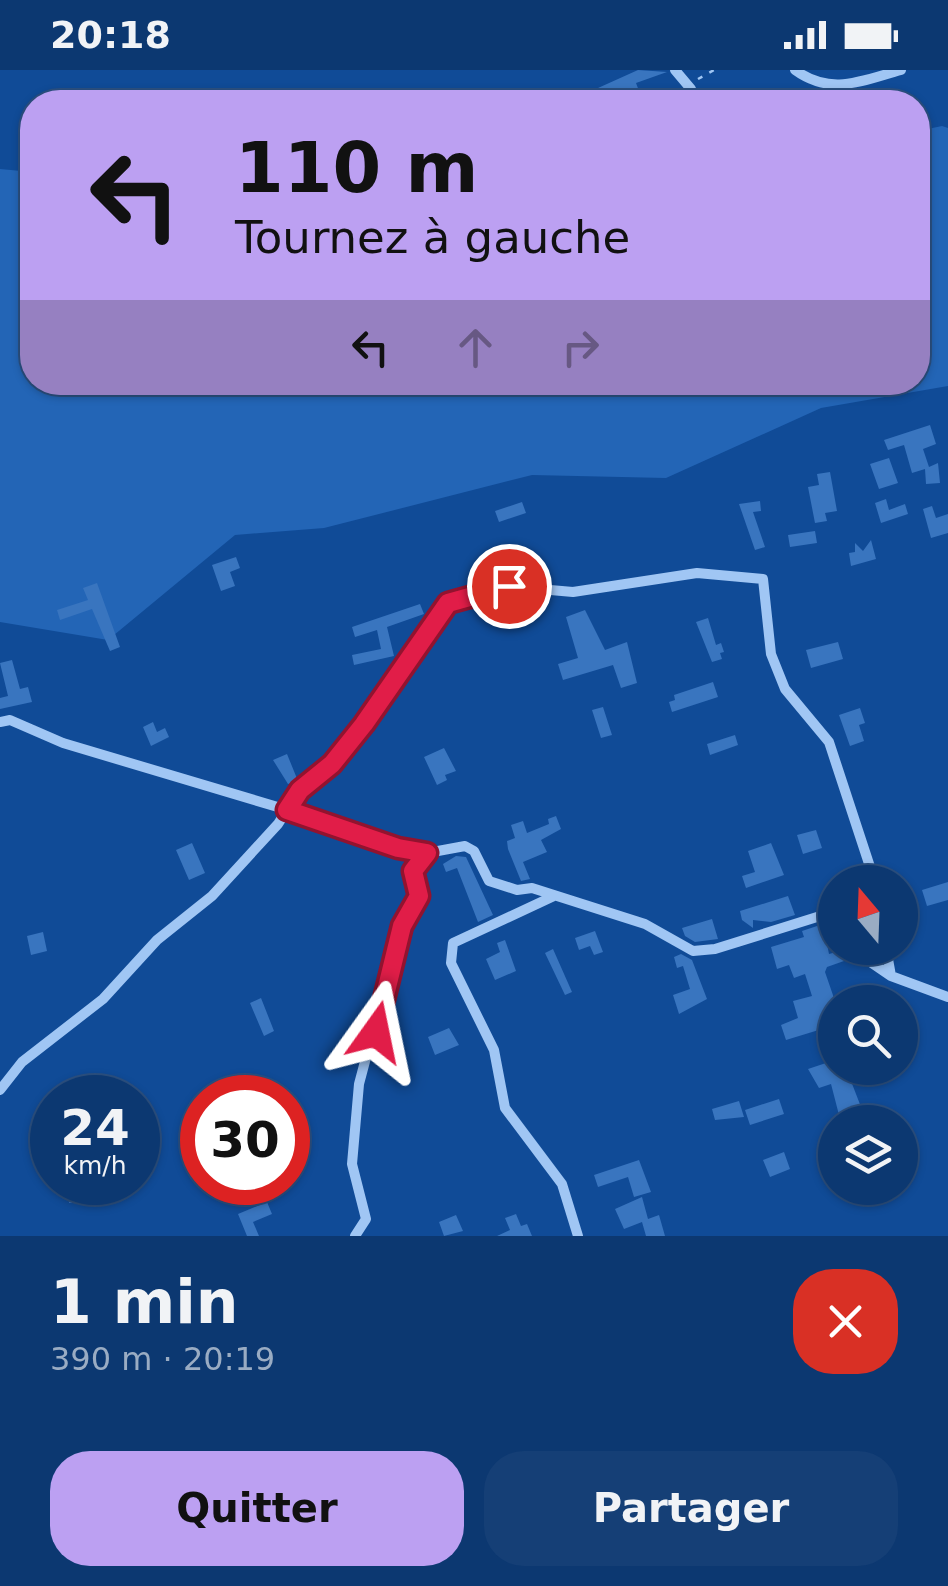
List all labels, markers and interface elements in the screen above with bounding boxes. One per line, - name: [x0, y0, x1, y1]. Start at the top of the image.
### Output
- text: 20:18: [50, 13, 171, 57]
- text: 110 m: [235, 127, 478, 209]
- icon: left: [70, 130, 200, 260]
- text: Tournez à gauche: [235, 211, 630, 264]
- icon: left: [343, 320, 398, 375]
- icon: ahead: [448, 320, 503, 375]
- icon: right: [553, 320, 608, 375]
- pin: [467, 544, 552, 629]
- icon: arrive: [482, 559, 537, 614]
- north arrow: [818, 865, 918, 965]
- map controls: [818, 865, 918, 1205]
- position arrow: [324, 980, 428, 1084]
- button: search: [818, 985, 918, 1085]
- speed limit sign: 30: [180, 1075, 310, 1205]
- text: 24: [60, 1099, 130, 1157]
- button: layers: [818, 1105, 918, 1205]
- text: km/h: [63, 1151, 127, 1180]
- text: 1 min: [50, 1267, 238, 1337]
- button: close: [793, 1269, 898, 1374]
- text: 390 m · 20:19: [50, 1340, 275, 1378]
- button: Quitter: [50, 1451, 464, 1566]
- button: Partager: [484, 1451, 898, 1566]

